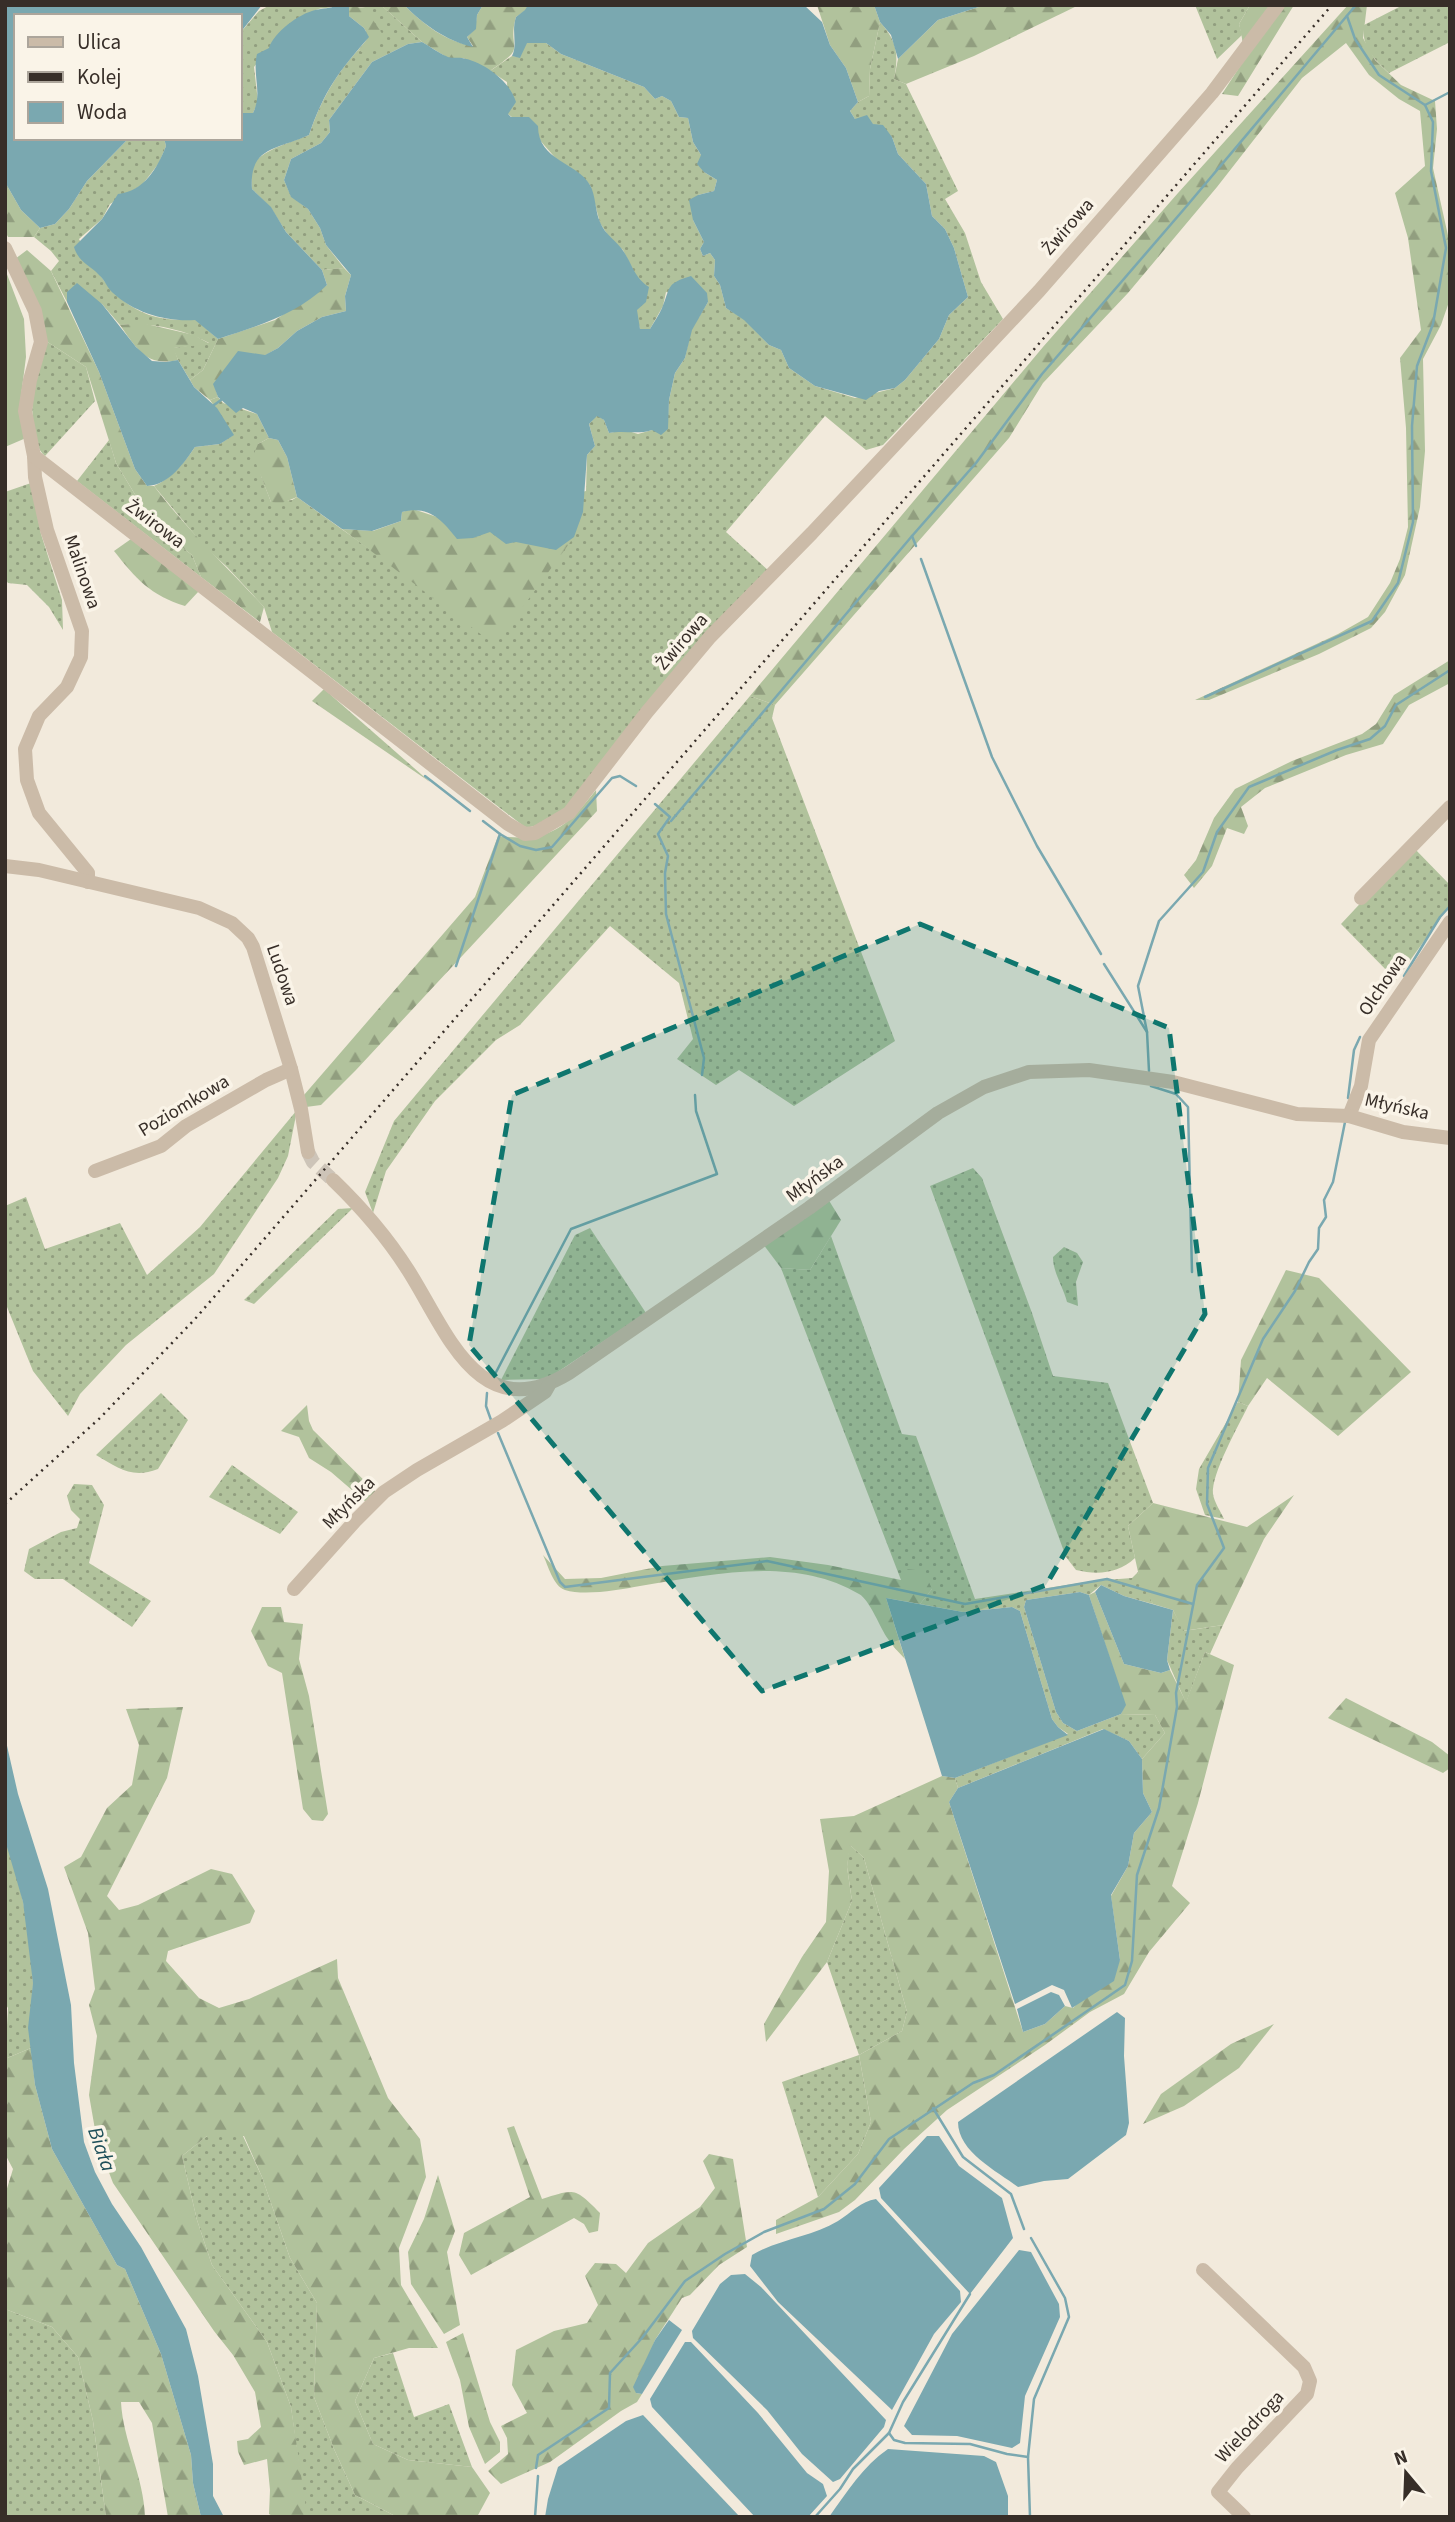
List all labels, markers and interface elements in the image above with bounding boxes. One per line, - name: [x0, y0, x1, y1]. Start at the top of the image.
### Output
- legend: [14, 14, 242, 140]
- text: Ulica: [77, 27, 121, 57]
- text: Kolej: [77, 62, 121, 92]
- text: Woda: [77, 97, 127, 127]
- street label: Żwirowa: [1036, 193, 1100, 261]
- street label: Żwirowa: [120, 493, 190, 555]
- street label: Malinowa: [57, 531, 107, 613]
- street label: Żwirowa: [650, 608, 714, 676]
- street label: Ludowa: [259, 941, 305, 1009]
- street label: Olchowa: [1352, 949, 1414, 1021]
- street label: Poziomkowa: [133, 1068, 235, 1144]
- street label: Młyńska: [1362, 1086, 1432, 1128]
- street label: Młyńska: [781, 1149, 849, 1209]
- street label: Młyńska: [316, 1470, 382, 1536]
- water label: Biała: [80, 2122, 124, 2176]
- street label: Wielodroga: [1209, 2385, 1291, 2469]
- north arrow: [1371, 2438, 1441, 2508]
- text: N: [1391, 2444, 1411, 2473]

